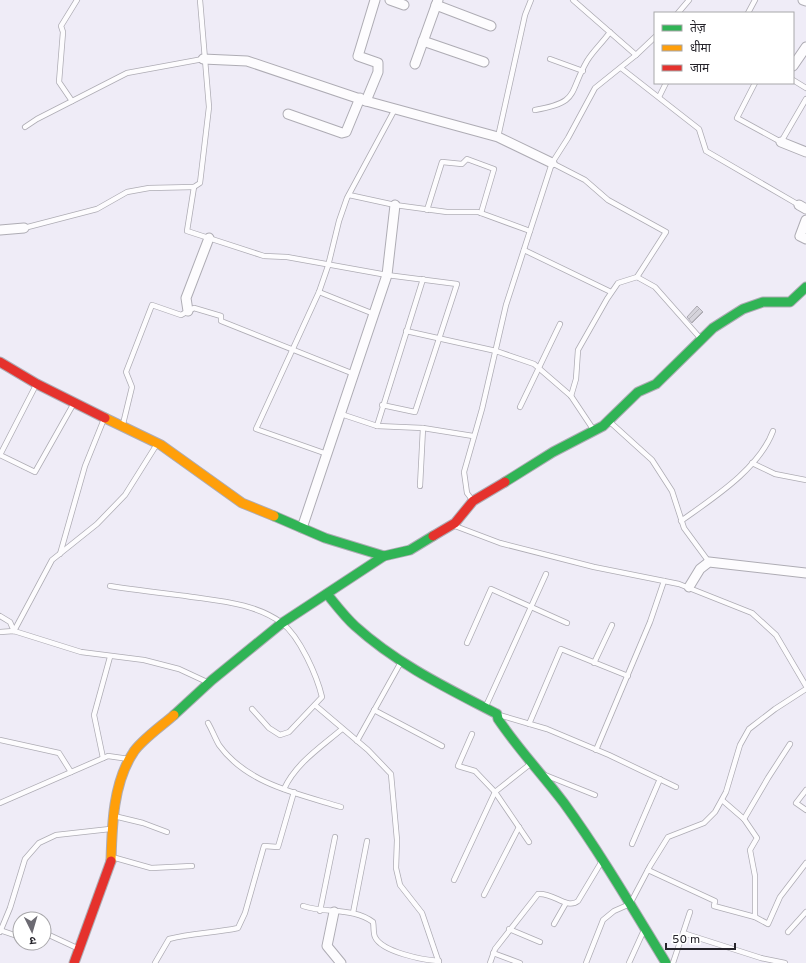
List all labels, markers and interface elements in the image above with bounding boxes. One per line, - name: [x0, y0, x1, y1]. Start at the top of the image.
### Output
- legend: [654, 12, 794, 84]
- text: तेज़: [690, 20, 707, 37]
- text: धीमा: [690, 40, 712, 57]
- text: जाम: [690, 61, 710, 77]
- north arrow: [12, 911, 52, 951]
- scale bar: [666, 925, 735, 951]
- text: 50 m: [672, 932, 700, 948]
- text: उ: [28, 933, 37, 947]

